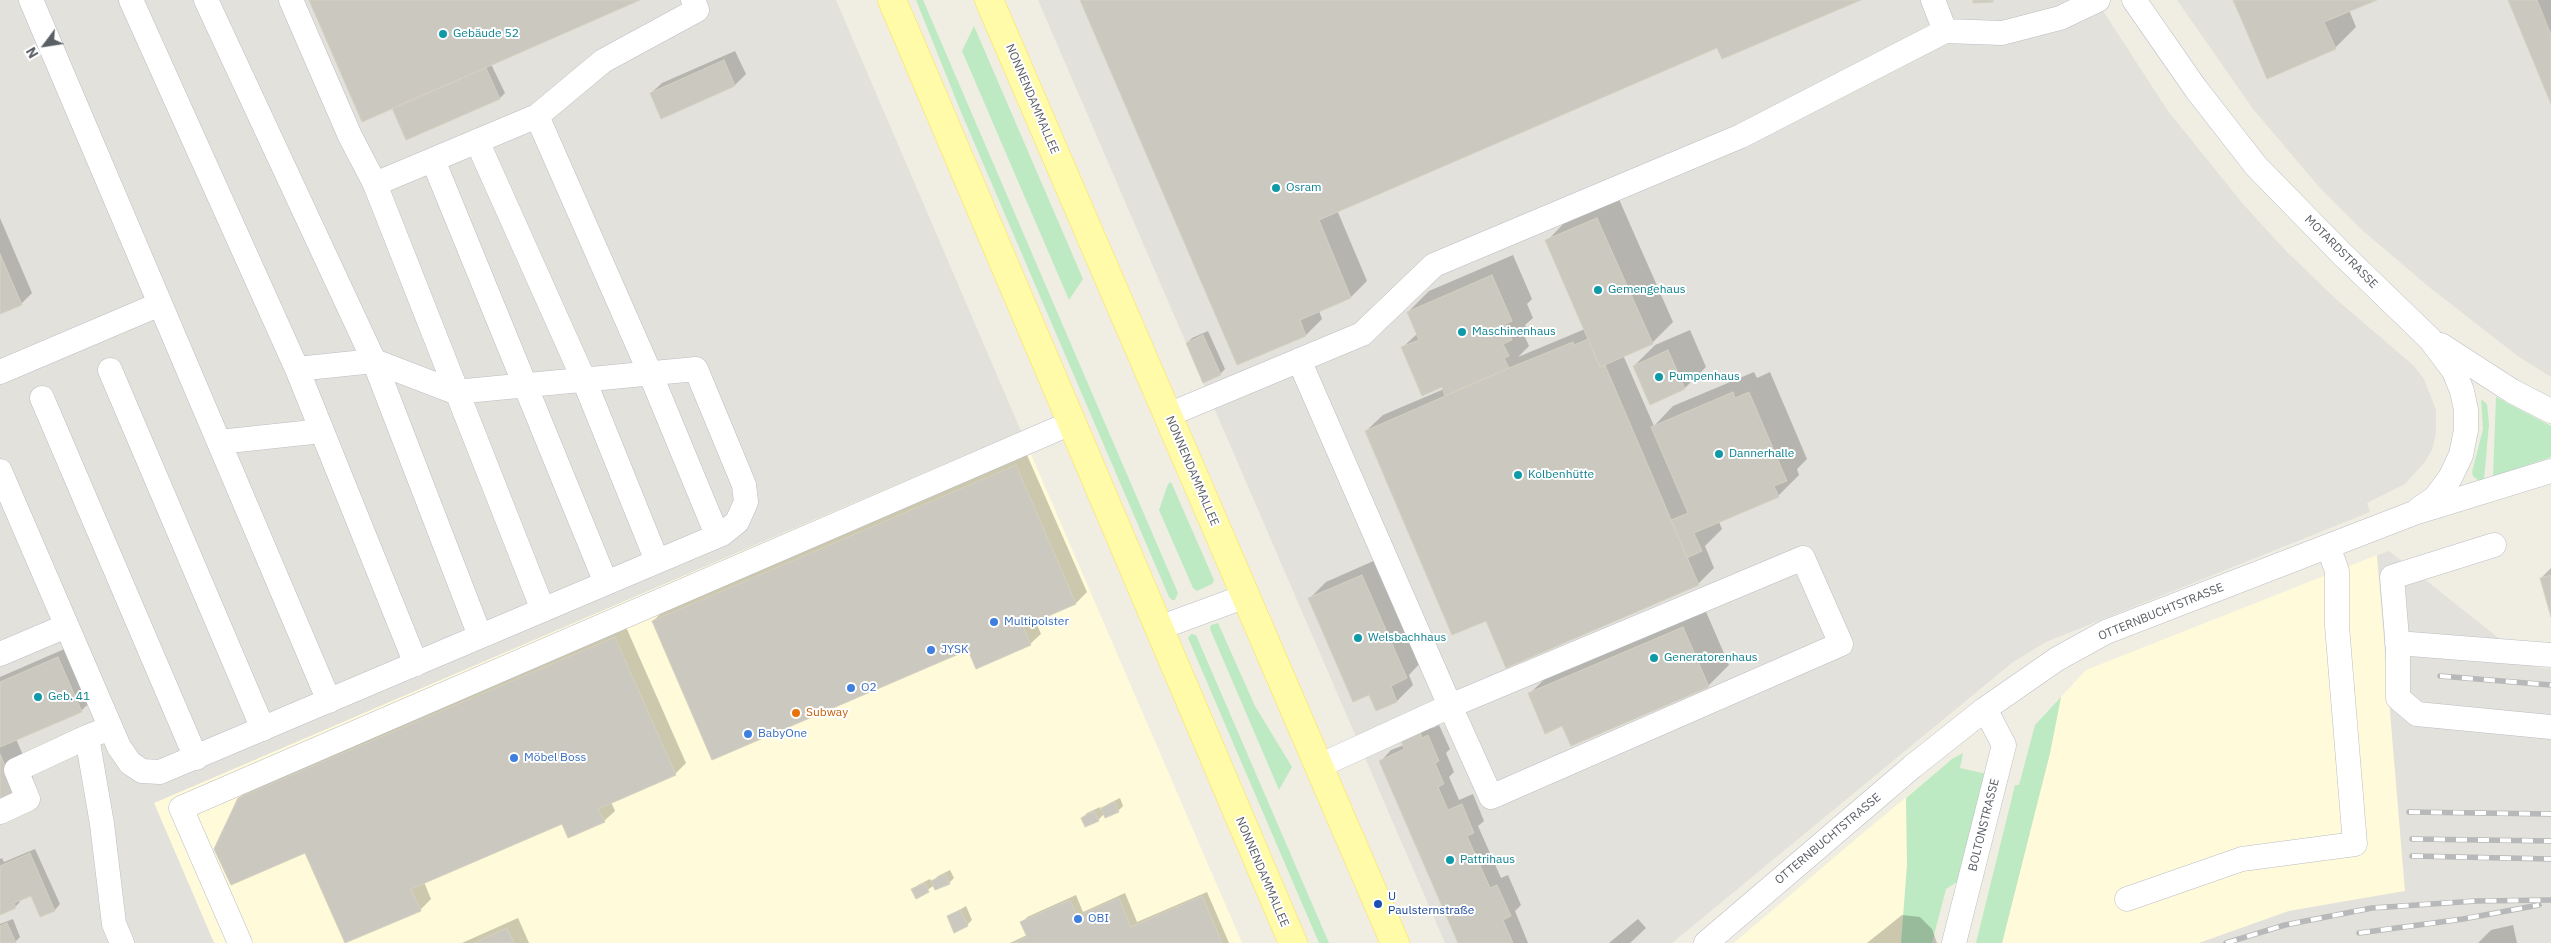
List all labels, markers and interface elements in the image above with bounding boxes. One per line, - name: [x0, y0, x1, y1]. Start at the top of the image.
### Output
- north arrow: [20, 20, 70, 70]
- place label: Gebäude 52: [453, 27, 519, 41]
- marker: Gebäude 52: [437, 28, 449, 40]
- street label: NONNENDAMMALLEE: [1002, 42, 1062, 156]
- text: N: [22, 44, 42, 62]
- place label: Osram: [1286, 181, 1322, 195]
- marker: Osram: [1270, 182, 1282, 194]
- street label: MOTARDSTRASSE: [2301, 212, 2381, 292]
- place label: Gemengehaus: [1608, 283, 1686, 297]
- marker: Gemengehaus: [1592, 284, 1604, 296]
- place label: Maschinenhaus: [1472, 325, 1556, 339]
- marker: Maschinenhaus: [1456, 326, 1468, 338]
- place label: Pumpenhaus: [1669, 370, 1740, 384]
- marker: Pumpenhaus: [1653, 371, 1665, 383]
- street label: NONNENDAMMALLEE: [1162, 414, 1222, 528]
- place label: Dannerhalle: [1729, 447, 1794, 461]
- marker: Dannerhalle: [1713, 448, 1725, 460]
- place label: Kolbenhütte: [1528, 468, 1594, 482]
- marker: Kolbenhütte: [1512, 469, 1524, 481]
- street label: OTTERNBUCHTSTRASSE: [2096, 580, 2226, 644]
- place label: Multipolster: [1004, 615, 1069, 629]
- marker: Multipolster: [988, 616, 1000, 628]
- place label: Welsbachhaus: [1368, 631, 1446, 645]
- marker: Welsbachhaus: [1352, 632, 1364, 644]
- place label: JYSK: [941, 643, 969, 657]
- marker: JYSK: [925, 644, 937, 656]
- place label: Generatorenhaus: [1664, 651, 1758, 665]
- marker: Generatorenhaus: [1648, 652, 1660, 664]
- place label: O2: [861, 681, 877, 695]
- marker: O2: [845, 682, 857, 694]
- place label: Geb. 41: [48, 690, 90, 704]
- marker: Geb. 41: [32, 691, 44, 703]
- place label: Subway: [806, 706, 848, 720]
- marker: Subway: [790, 707, 802, 719]
- place label: BabyOne: [758, 727, 807, 741]
- marker: BabyOne: [742, 728, 754, 740]
- place label: Möbel Boss: [524, 751, 586, 765]
- marker: Möbel Boss: [508, 752, 520, 764]
- street label: BOLTONSTRASSE: [1966, 777, 2002, 873]
- street label: OTTERNBUCHTSTRASSE: [1772, 790, 1884, 888]
- street label: NONNENDAMMALLEE: [1232, 815, 1292, 929]
- place label: Pattrihaus: [1460, 853, 1515, 867]
- marker: Pattrihaus: [1444, 854, 1456, 866]
- place label: U Paulsternstraße: [1388, 890, 1474, 918]
- marker: U Paulsternstraße: [1372, 898, 1384, 910]
- place label: OBI: [1088, 912, 1109, 926]
- marker: OBI: [1072, 913, 1084, 925]

